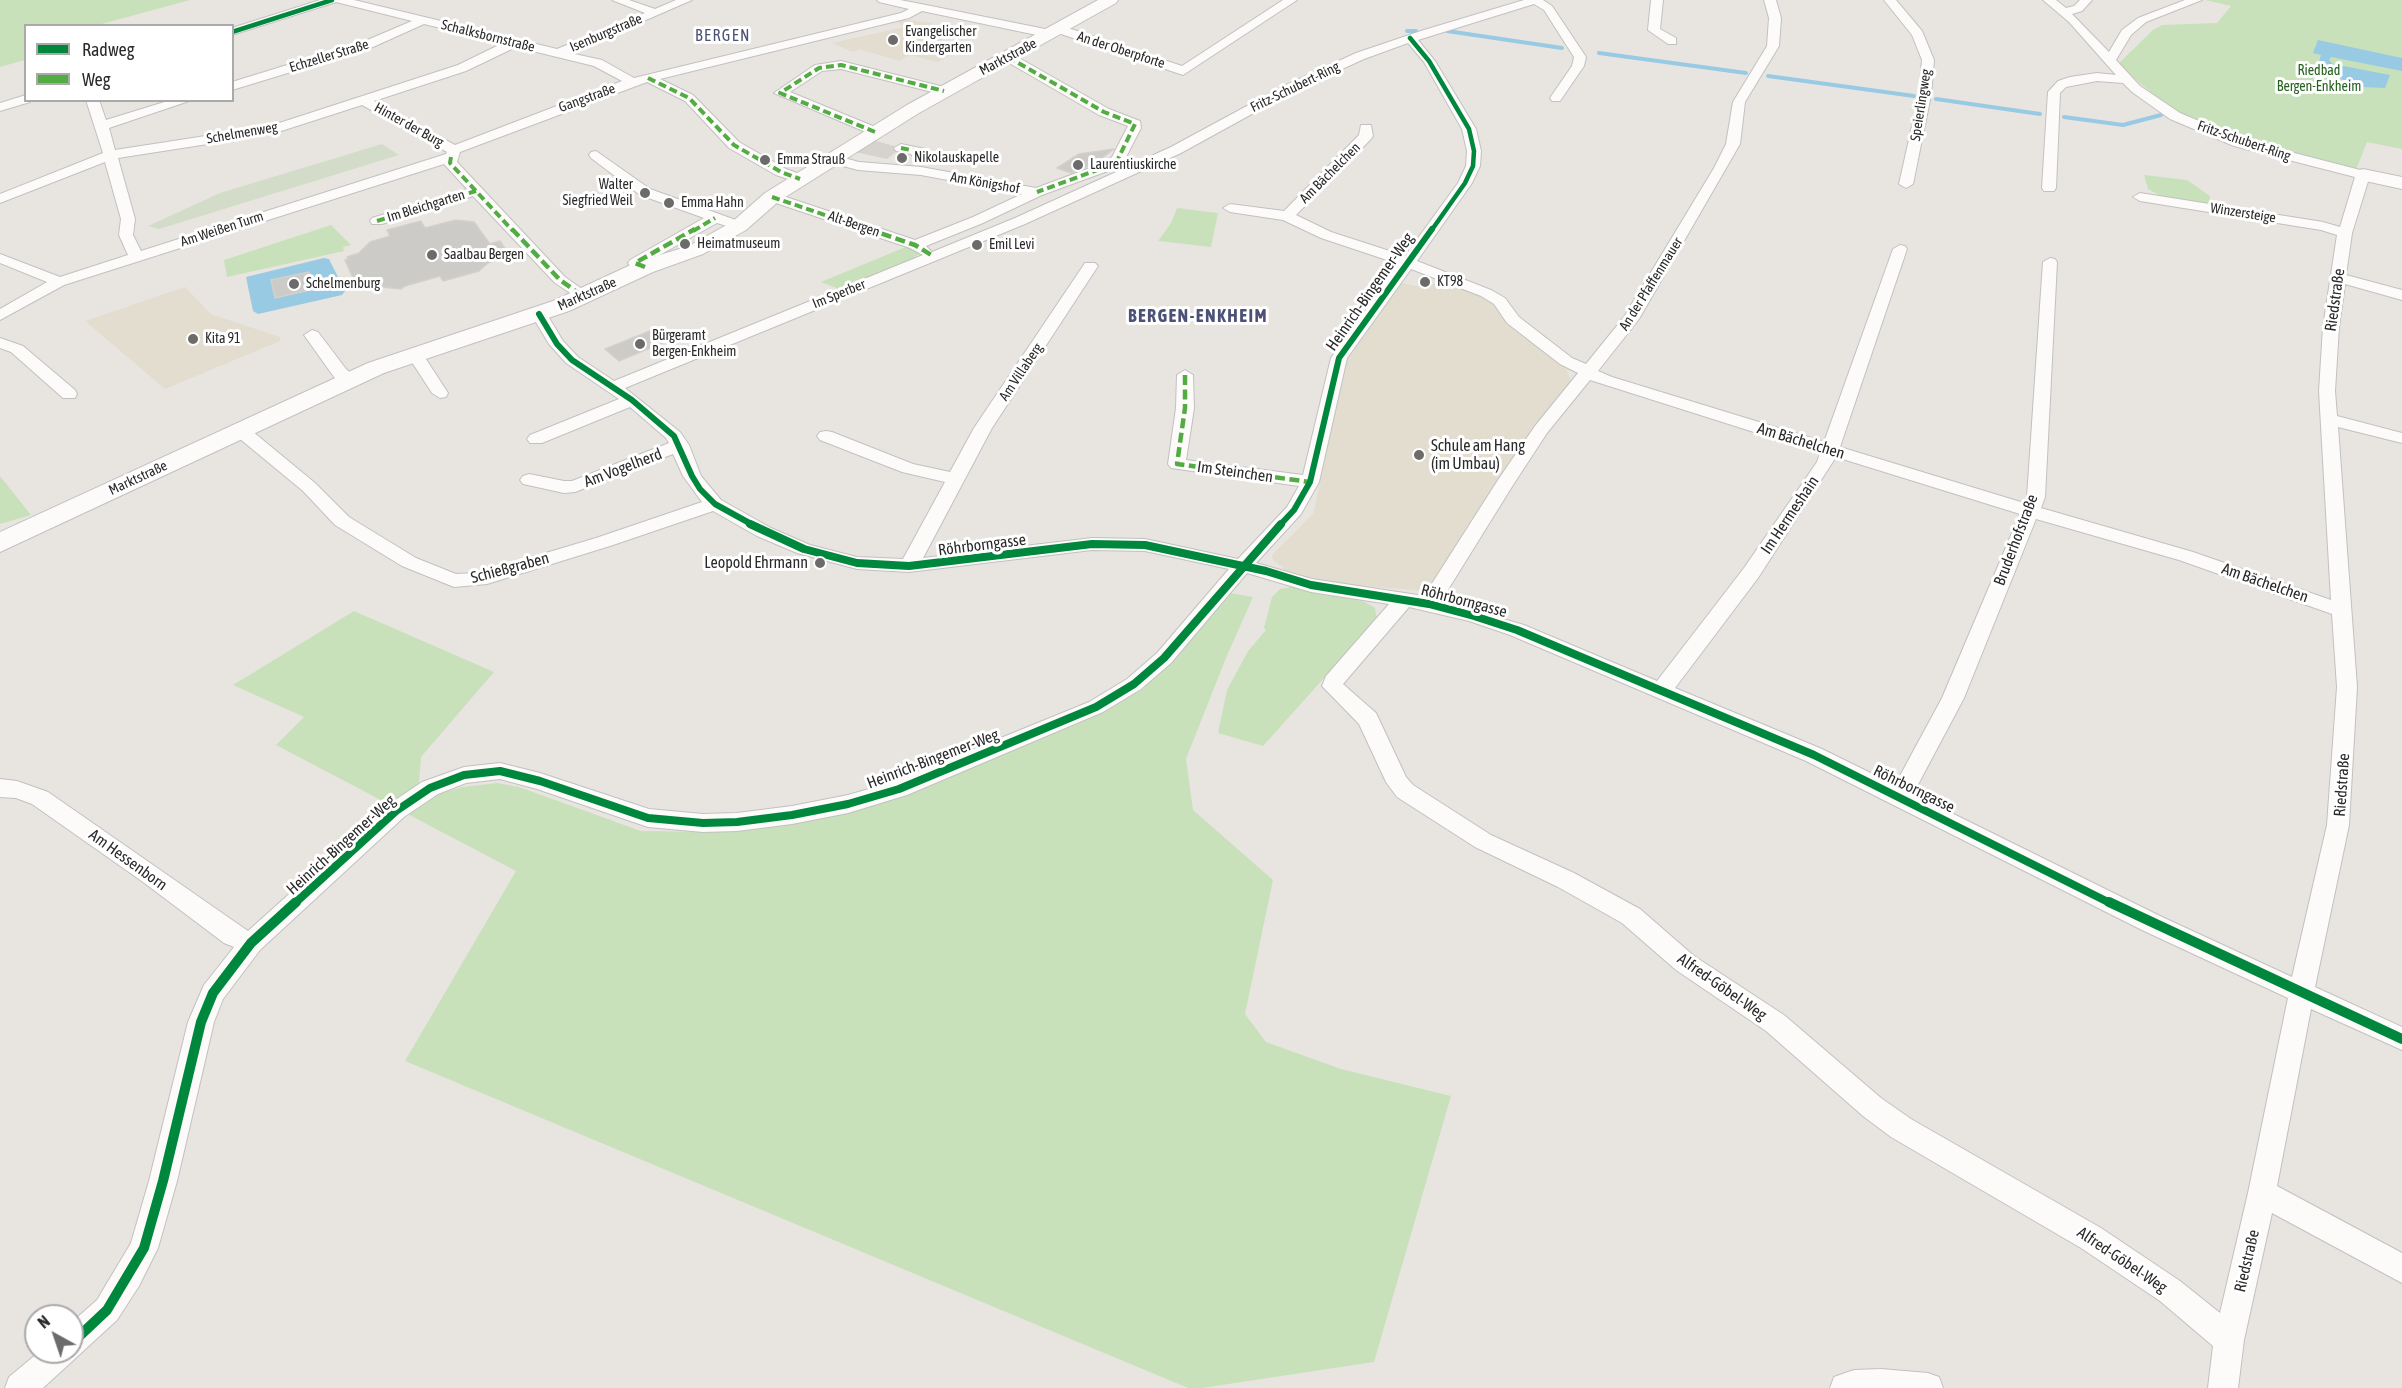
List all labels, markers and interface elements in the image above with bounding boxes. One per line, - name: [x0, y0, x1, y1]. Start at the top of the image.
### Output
- street label: Isenburgstraße: [567, 10, 645, 56]
- street label: Schalksbornstraße: [440, 16, 536, 56]
- legend: [24, 24, 234, 102]
- place label: Evangelischer Kindergarten: [905, 24, 976, 56]
- district label: BERGEN: [695, 26, 751, 46]
- street label: An der Oberpforte: [1075, 28, 1167, 72]
- marker: Evangelischer Kindergarten: [886, 33, 900, 47]
- street label: Marktstraße: [976, 35, 1040, 79]
- street label: Echzeller Straße: [287, 36, 371, 76]
- text: Radweg: [82, 39, 134, 60]
- street label: Fritz-Schubert-Ring: [1248, 58, 1342, 116]
- park label: Riedbad Bergen-Enkheim: [2277, 63, 2361, 96]
- street label: Speierlingweg: [1907, 68, 1935, 142]
- text: Weg: [82, 69, 110, 90]
- street label: Gangstraße: [556, 80, 618, 116]
- street label: Hinter der Burg: [371, 99, 447, 151]
- street label: Fritz-Schubert-Ring: [2195, 117, 2293, 165]
- street label: Schelmenweg: [205, 118, 279, 148]
- street label: Am Bächelchen: [1296, 139, 1364, 207]
- place label: Nikolauskapelle: [914, 150, 999, 166]
- marker: Nikolauskapelle: [895, 151, 909, 165]
- place label: Emma Strauß: [777, 152, 845, 168]
- marker: Emma Strauß: [758, 153, 772, 167]
- place label: Laurentiuskirche: [1090, 157, 1176, 173]
- marker: Laurentiuskirche: [1071, 158, 1085, 172]
- street label: Am Königshof: [949, 169, 1021, 197]
- place label: Walter Siegfried Weil: [562, 177, 633, 210]
- street label: Im Bleichgarten: [385, 186, 467, 226]
- marker: Walter Siegfried Weil: [638, 186, 652, 200]
- place label: Emma Hahn: [681, 195, 744, 211]
- marker: Emma Hahn: [662, 196, 676, 210]
- street label: Winzersteige: [2209, 200, 2277, 226]
- street label: Alt-Bergen: [826, 207, 882, 241]
- street label: Am Weißen Turm: [178, 208, 266, 250]
- street label: Heinrich-Bingemer-Weg: [1322, 229, 1418, 355]
- street label: An der Pfaffenmauer: [1616, 234, 1686, 334]
- place label: Heimatmuseum: [697, 236, 780, 252]
- marker: Heimatmuseum: [678, 237, 692, 251]
- place label: Emil Levi: [989, 237, 1035, 253]
- marker: Emil Levi: [970, 238, 984, 252]
- place label: Saalbau Bergen: [444, 247, 524, 263]
- marker: Saalbau Bergen: [425, 248, 439, 262]
- street label: Riedstraße: [2321, 267, 2349, 333]
- street label: Marktstraße: [555, 274, 619, 314]
- place label: KT98: [1437, 274, 1463, 290]
- marker: KT98: [1418, 275, 1432, 289]
- place label: Schelmenburg: [306, 276, 380, 292]
- street label: Im Sperber: [810, 276, 868, 312]
- marker: Schelmenburg: [287, 277, 301, 291]
- district label: BERGEN-ENKHEIM: [1128, 305, 1268, 327]
- place label: Bürgeramt Bergen-Enkheim: [652, 328, 736, 360]
- place label: Kita 91: [205, 331, 241, 347]
- marker: Kita 91: [186, 332, 200, 346]
- marker: Bürgeramt Bergen-Enkheim: [633, 337, 647, 351]
- street label: Am Villaberg: [996, 340, 1046, 404]
- street label: Am Bächelchen: [1755, 419, 1847, 463]
- place label: Schule am Hang (im Umbau): [1431, 436, 1525, 474]
- street label: Am Vogelherd: [581, 444, 665, 492]
- marker: Schule am Hang (im Umbau): [1412, 448, 1426, 462]
- street label: Marktstraße: [106, 457, 170, 499]
- street label: Im Steinchen: [1196, 457, 1274, 487]
- street label: Im Hermeshain: [1757, 472, 1823, 558]
- street label: Bruderhofstraße: [1990, 492, 2042, 588]
- street label: Röhrborngasse: [937, 530, 1027, 560]
- street label: Schießgraben: [469, 548, 551, 588]
- place label: Leopold Ehrmann: [704, 553, 808, 573]
- marker: Leopold Ehrmann: [813, 556, 827, 570]
- street label: Am Bächelchen: [2219, 559, 2311, 607]
- street label: Röhrborngasse: [1419, 580, 1509, 622]
- street label: Heinrich-Bingemer-Weg: [864, 725, 1002, 793]
- street label: Riedstraße: [2330, 753, 2354, 817]
- street label: Röhrborngasse: [1870, 761, 1958, 817]
- street label: Heinrich-Bingemer-Weg: [283, 791, 399, 899]
- street label: Am Hessenborn: [85, 825, 171, 895]
- street label: Alfred-Göbel-Weg: [1674, 949, 1770, 1025]
- street label: Alfred-Göbel-Weg: [2073, 1223, 2171, 1297]
- street label: Riedstraße: [2231, 1228, 2263, 1294]
- north arrow: [24, 1304, 84, 1364]
- text: N: [34, 1312, 53, 1332]

